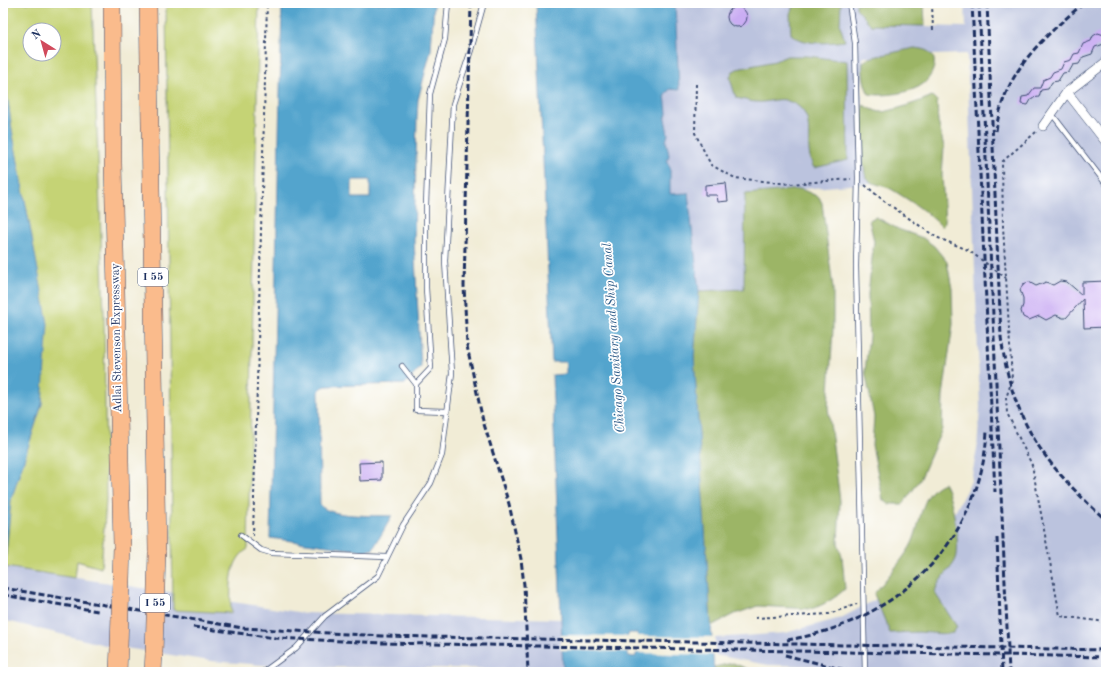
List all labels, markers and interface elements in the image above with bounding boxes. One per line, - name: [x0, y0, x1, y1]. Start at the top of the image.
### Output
- north arrow: [22, 22, 62, 62]
- text: N: [30, 28, 44, 42]
- water label: Chicago Sanitary and Ship Canal: [601, 242, 627, 433]
- street label: Adlai Stevenson Expressway: [110, 262, 124, 413]
- road number: I 55: [138, 268, 168, 286]
- road number: I 55: [140, 594, 170, 612]

